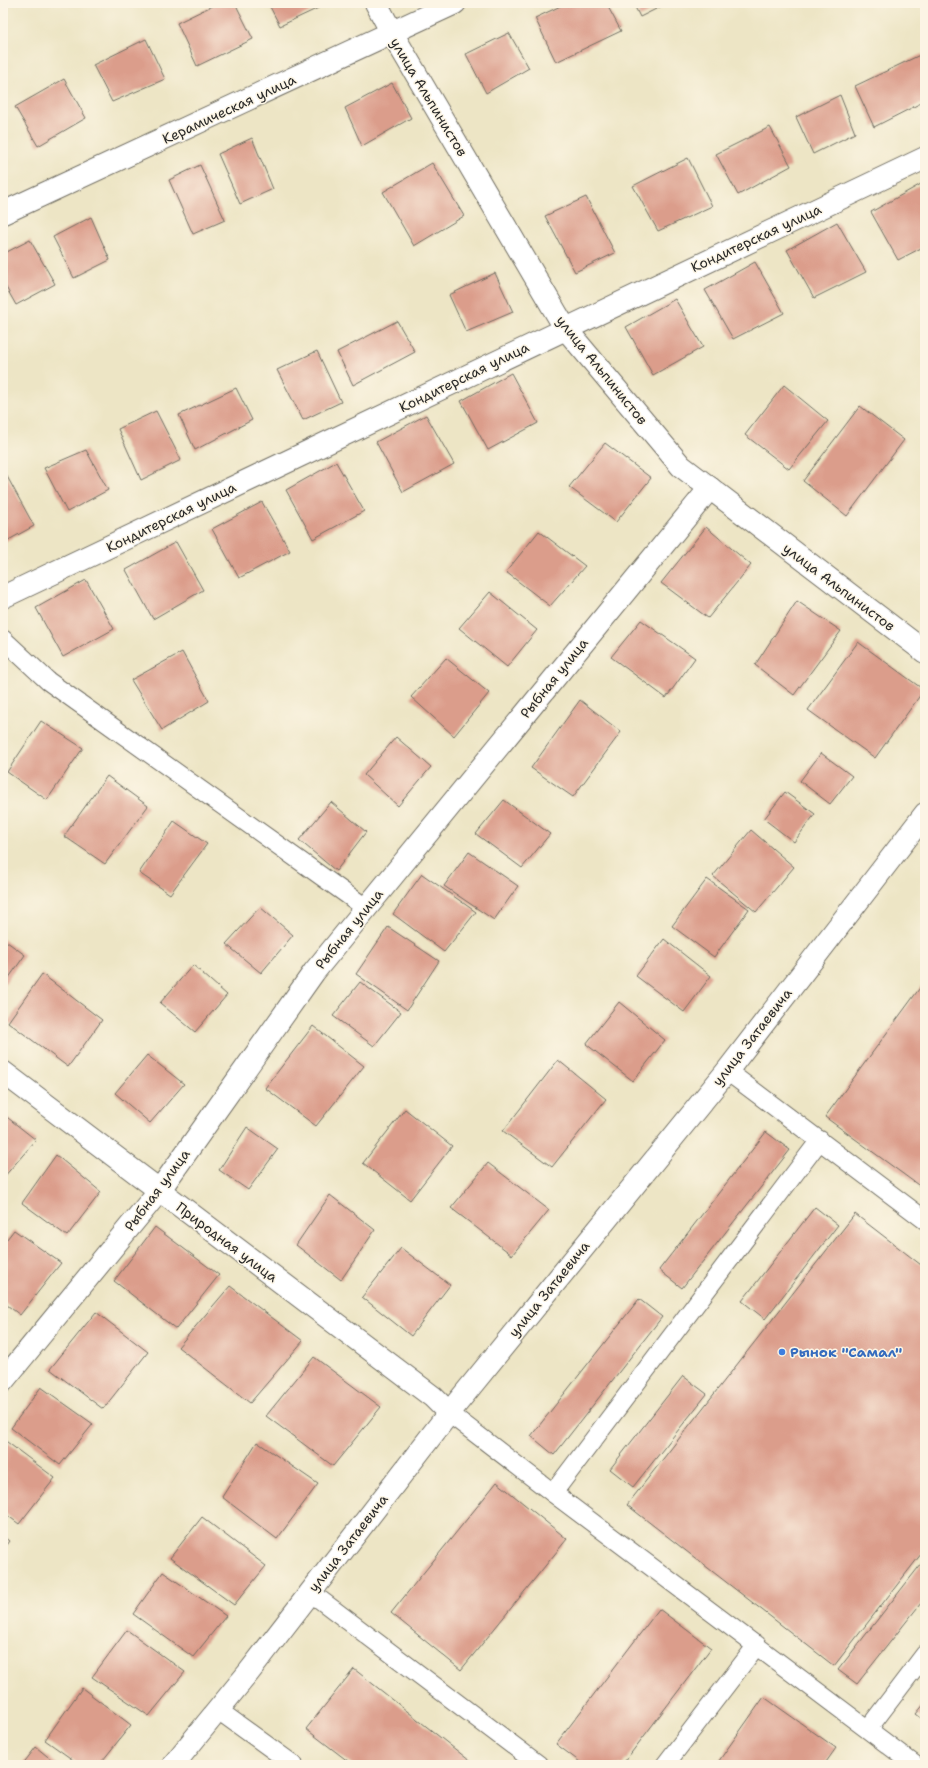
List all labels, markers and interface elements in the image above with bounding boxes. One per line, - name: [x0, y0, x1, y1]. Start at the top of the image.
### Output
- street label: улица Альпинистов: [386, 34, 472, 160]
- street label: Керамическая улица: [159, 70, 299, 148]
- street label: Кондитерская улица: [688, 200, 824, 276]
- street label: улица Альпинистов: [552, 312, 652, 428]
- street label: Кондитерская улица: [396, 338, 532, 416]
- street label: Кондитерская улица: [103, 478, 239, 556]
- street label: улица Альпинистов: [779, 539, 899, 635]
- street label: Рыбная улица: [516, 634, 592, 722]
- street label: Рыбная улица: [311, 885, 387, 973]
- street label: улица Затаевича: [708, 984, 796, 1089]
- street label: Рыбная улица: [120, 1145, 194, 1235]
- street label: Природная улица: [173, 1198, 282, 1286]
- street label: улица Затаевича: [505, 1237, 594, 1341]
- place label: Рынок "Самал": [790, 1343, 902, 1361]
- marker: Рынок "Самал": [777, 1347, 787, 1357]
- street label: улица Затаевича: [304, 1490, 392, 1595]

